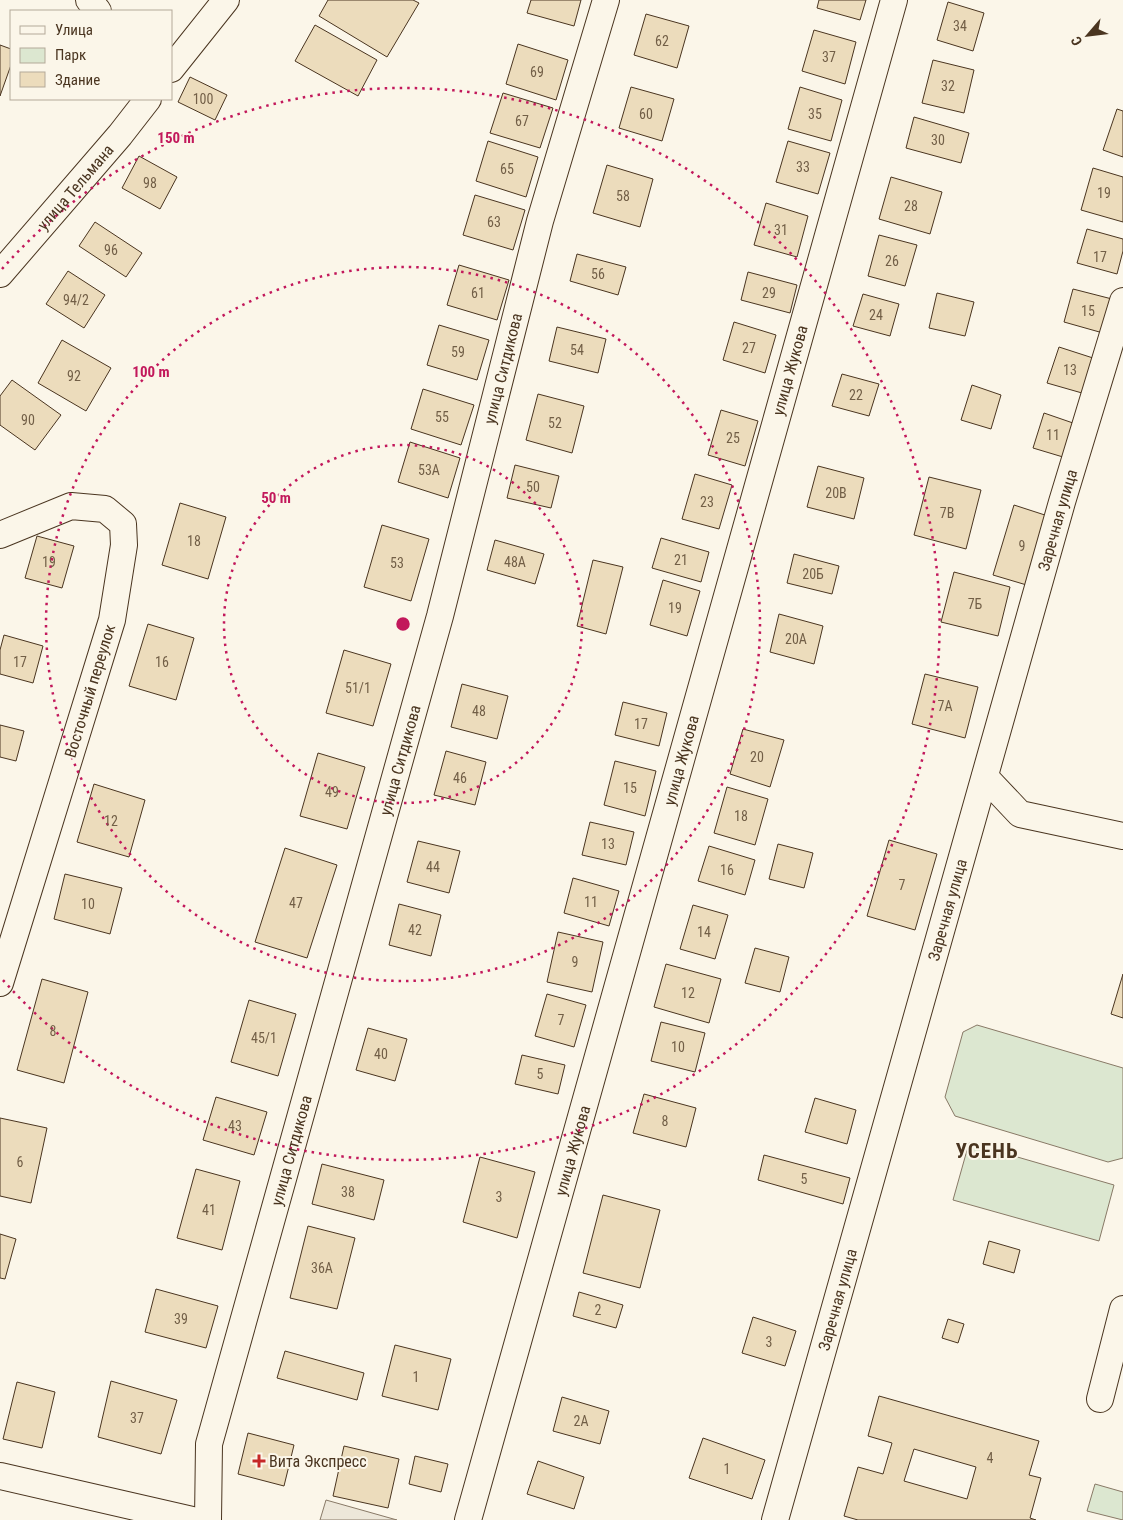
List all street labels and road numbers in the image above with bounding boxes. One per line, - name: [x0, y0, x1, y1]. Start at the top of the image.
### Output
- street label: улица Тельмана: [33, 140, 117, 234]
- street label: улица Ситдикова: [479, 311, 526, 426]
- street label: улица Жукова: [768, 323, 811, 417]
- street label: Заречная улица: [1034, 467, 1081, 573]
- street label: Восточный переулок: [61, 622, 119, 760]
- street label: улица Ситдикова: [375, 703, 424, 817]
- street label: улица Жукова: [659, 713, 703, 808]
- street label: Заречная улица: [924, 857, 970, 963]
- street label: улица Ситдикова: [267, 1093, 315, 1208]
- street label: улица Жукова: [551, 1103, 594, 1198]
- street label: Заречная улица: [814, 1246, 861, 1353]

